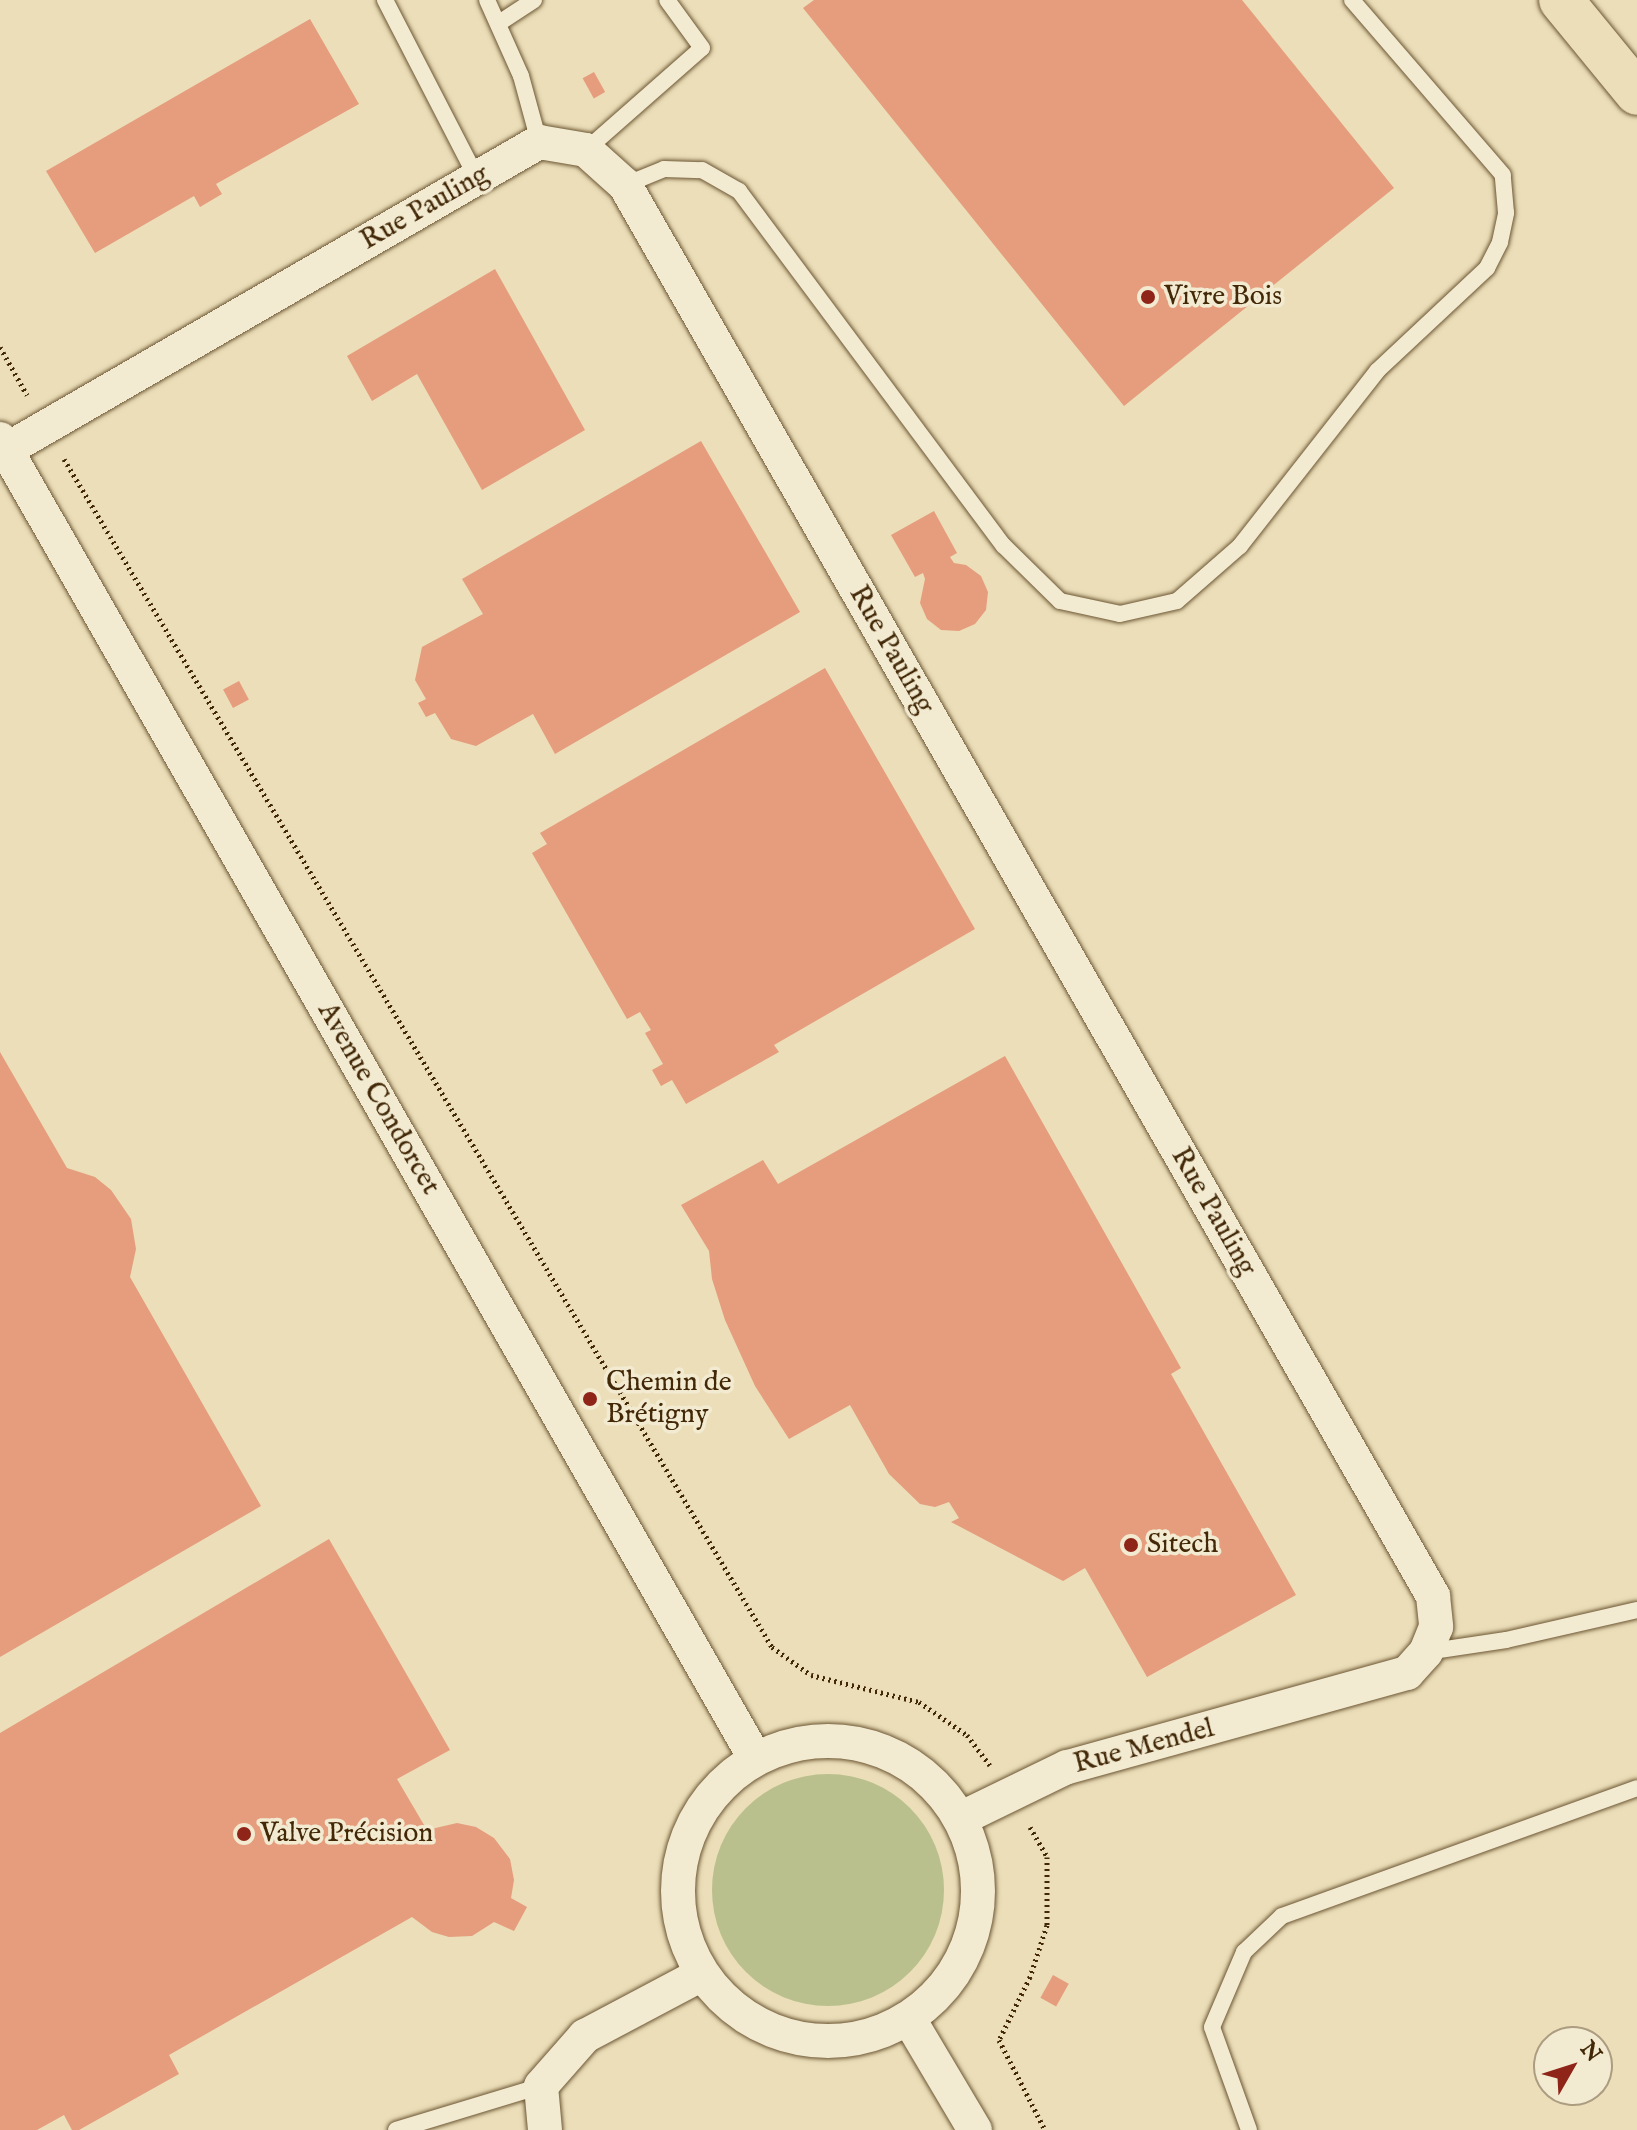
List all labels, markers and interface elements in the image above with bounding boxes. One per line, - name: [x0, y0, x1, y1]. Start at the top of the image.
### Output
- street label: Rue Pauling: [355, 158, 495, 258]
- place label: Vivre Bois: [1164, 280, 1282, 314]
- marker: Vivre Bois: [1139, 288, 1157, 306]
- street label: Rue Pauling: [841, 580, 941, 720]
- street label: Avenue Condorcet: [309, 997, 447, 1201]
- street label: Rue Pauling: [1163, 1142, 1263, 1282]
- place label: Chemin de Brétigny: [606, 1366, 732, 1432]
- marker: Chemin de Brétigny: [581, 1390, 599, 1408]
- place label: Sitech: [1147, 1528, 1218, 1562]
- marker: Sitech: [1122, 1536, 1140, 1554]
- street label: Rue Mendel: [1070, 1712, 1218, 1782]
- place label: Valve Précision: [260, 1817, 433, 1851]
- marker: Valve Précision: [235, 1825, 253, 1843]
- north arrow: [1533, 2026, 1613, 2106]
- text: N: [1573, 2036, 1607, 2068]

